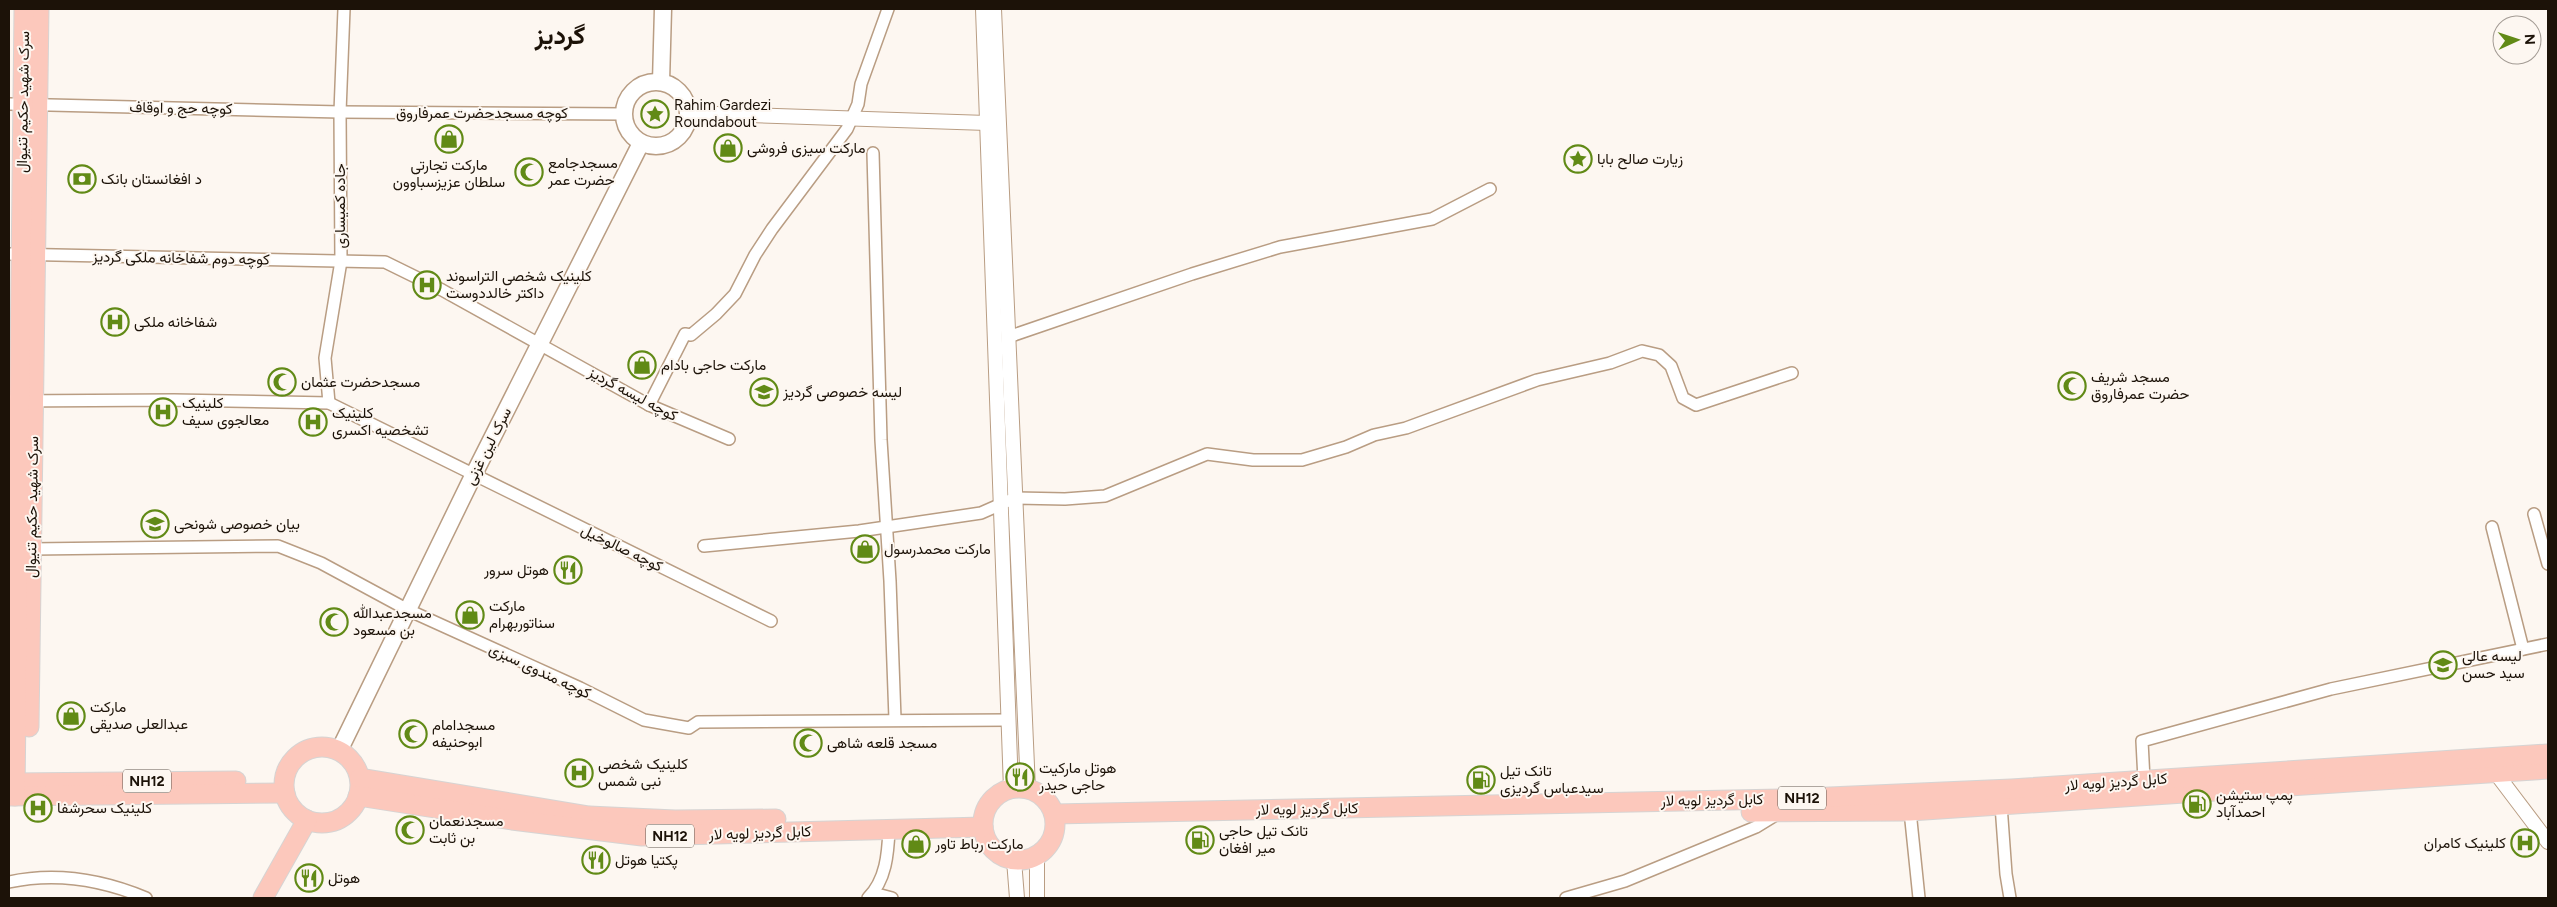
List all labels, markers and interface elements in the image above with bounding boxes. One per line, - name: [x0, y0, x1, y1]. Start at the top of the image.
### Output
- north arrow: [2492, 15, 2542, 65]
- district label: گردیز: [534, 20, 585, 51]
- street label: سرک شهید حکیم تنیوال: [13, 31, 34, 173]
- text: N: [2521, 33, 2538, 45]
- place label: Rahim Gardezi Roundabout: [674, 96, 771, 131]
- street label: کوچه حج و اوقاف: [129, 98, 233, 120]
- place icon: Rahim Gardezi Roundabout: [640, 99, 670, 129]
- street label: کوچه مسجدحضرت عمرفاروق: [396, 104, 568, 123]
- shop icon: مارکت تجارتی سلطان عزیزسباوون: [434, 124, 464, 154]
- shop icon: مارکت سیزی فروشی: [713, 133, 743, 163]
- place label: مارکت سیزی فروشی: [747, 139, 866, 158]
- place icon: زیارت صالح بابا: [1563, 144, 1593, 174]
- place label: زیارت صالح بابا: [1597, 150, 1683, 170]
- place label: مسجدجامع حضرت عمر: [547, 154, 618, 189]
- place label: مارکت تجارتی سلطان عزیزسباوون: [393, 156, 505, 191]
- mosque icon: مسجدجامع حضرت عمر: [514, 157, 544, 187]
- bank icon: د افغانستان بانک: [67, 164, 97, 194]
- street label: جاده کمیساری: [331, 164, 350, 248]
- place label: د افغانستان بانک: [101, 170, 202, 188]
- street label: کوچه دوم شفاخانه ملکی گردیز: [91, 247, 270, 270]
- place label: کلینیک شخصی التراسوند داکتر خالددوست: [446, 267, 592, 302]
- hospital icon: کلینیک شخصی التراسوند داکتر خالددوست: [412, 270, 442, 300]
- hospital icon: شفاخانه ملکی: [100, 307, 130, 337]
- place label: شفاخانه ملکی: [134, 313, 217, 332]
- shop icon: مارکت حاجی بادام: [627, 350, 657, 380]
- place label: مارکت حاجی بادام: [661, 356, 766, 375]
- street label: کوچه لیسه گردیز: [584, 363, 681, 426]
- mosque icon: مسجدحضرت عثمان: [267, 367, 297, 397]
- place label: مسجد شریف حضرت عمرفاروق: [2091, 368, 2189, 403]
- mosque icon: مسجد شریف حضرت عمرفاروق: [2057, 371, 2087, 401]
- place label: مسجدحضرت عثمان: [301, 373, 420, 391]
- school or university icon: لیسه خصوصی گردیز: [749, 377, 779, 407]
- place label: لیسه خصوصی گردیز: [782, 383, 902, 402]
- place label: کلینیک معالجوی سیف: [182, 394, 269, 430]
- hospital icon: کلینیک معالجوی سیف: [148, 397, 178, 427]
- place label: کلینیک تشخصیه اکسری: [332, 404, 429, 440]
- street label: سرک لین غزنی: [461, 404, 516, 488]
- hospital icon: کلینیک تشخصیه اکسری: [298, 407, 328, 437]
- street label: سرک شهید حکیم تنیوال: [22, 436, 43, 578]
- school or university icon: بیان خصوصی شونحی: [140, 509, 170, 539]
- place label: بیان خصوصی شونحی: [174, 515, 300, 534]
- street label: کوچه صالوخیل: [578, 521, 666, 577]
- shop icon: مارکت محمدرسول: [850, 534, 880, 564]
- place label: مارکت محمدرسول: [884, 540, 991, 558]
- restaurant icon: هوتل سرور: [553, 555, 583, 585]
- place label: هوتل سرور: [483, 561, 549, 579]
- place label: مارکت سناتوربهرام: [489, 597, 555, 633]
- shop icon: مارکت سناتوربهرام: [455, 600, 485, 630]
- place label: مسجدعبدالله بن مسعود: [353, 604, 432, 640]
- mosque icon: مسجدعبدالله بن مسعود: [319, 607, 349, 637]
- street label: کوچه مندوی سبزی: [486, 640, 594, 704]
- place label: لیسه عالی سید حسن: [2462, 647, 2525, 683]
- school or university icon: لیسه عالی سید حسن: [2428, 650, 2458, 680]
- place label: مارکت عبدالعلی صدیقی: [90, 698, 188, 734]
- shop icon: مارکت عبدالعلی صدیقی: [56, 701, 86, 731]
- place label: مسجدامام ابوحنیفه: [432, 716, 495, 751]
- mosque icon: مسجدامام ابوحنیفه: [398, 719, 428, 749]
- mosque icon: مسجد قلعه شاهی: [793, 728, 823, 758]
- place label: مسجد قلعه شاهی: [827, 734, 937, 753]
- place label: کلینیک شخصی نبی شمس: [598, 755, 688, 791]
- hospital icon: کلینیک شخصی نبی شمس: [564, 758, 594, 788]
- place label: هوتل مارکیت حاجی حیدر: [1038, 759, 1117, 795]
- restaurant icon: هوتل مارکیت حاجی حیدر: [1005, 762, 1035, 792]
- place label: تانک تیل سیدعباس گردیزی: [1500, 762, 1604, 798]
- fuel station icon: تانک تیل سیدعباس گردیزی: [1466, 765, 1496, 795]
- road number: NH12: [123, 769, 171, 792]
- street label: کابل گردیز لویه لار: [2063, 769, 2168, 795]
- road number: NH12: [1778, 786, 1826, 810]
- place label: پمپ ستیشن احمدآباد: [2216, 786, 2293, 821]
- fuel station icon: پمپ ستیشن احمدآباد: [2182, 789, 2212, 819]
- street label: کابل گردیز لویه لار: [1659, 790, 1764, 810]
- hospital icon: کلینیک سحرشفا: [23, 793, 53, 823]
- place label: کلینیک سحرشفا: [57, 799, 152, 817]
- street label: کابل گردیز لویه لار: [1254, 799, 1359, 819]
- place label: مسجدنعمان بن ثابت: [429, 812, 503, 848]
- mosque icon: مسجدنعمان بن ثابت: [395, 815, 425, 845]
- street label: کابل گردیز لویه لار: [707, 822, 812, 844]
- place label: تانک تیل حاجی میر افغان: [1219, 822, 1308, 857]
- road number: NH12: [646, 824, 694, 848]
- fuel station icon: تانک تیل حاجی میر افغان: [1185, 825, 1215, 855]
- hospital icon: کلینیک کامران: [2510, 828, 2540, 858]
- shop icon: مارکت رباط تاور: [901, 829, 931, 859]
- place label: کلینیک کامران: [2424, 834, 2506, 852]
- place label: مارکت رباط تاور: [934, 835, 1024, 853]
- restaurant icon: پکتیا هوتل: [581, 845, 611, 875]
- place label: پکتیا هوتل: [615, 851, 678, 870]
- restaurant icon: هوتل: [294, 863, 324, 893]
- place label: هوتل: [328, 869, 360, 887]

